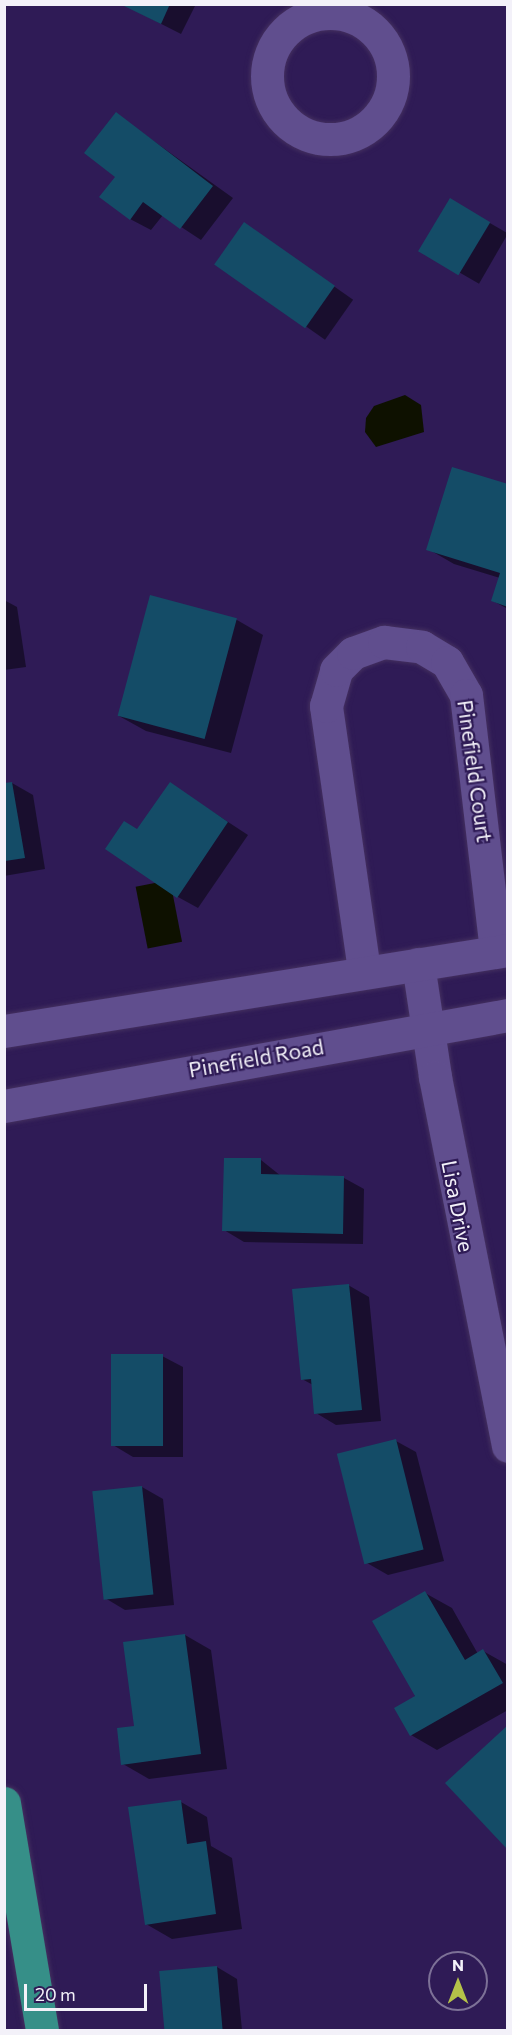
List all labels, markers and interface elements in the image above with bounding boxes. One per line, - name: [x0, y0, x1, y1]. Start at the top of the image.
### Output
- street label: Pinefield Court: [453, 698, 497, 844]
- street label: Pinefield Road: [186, 1034, 326, 1082]
- street label: Lisa Drive: [437, 1158, 479, 1254]
- north arrow: [428, 1951, 488, 2011]
- text: N: [452, 1955, 464, 1974]
- scale bar: [27, 1972, 150, 2010]
- text: 20 m: [35, 1983, 76, 2005]

